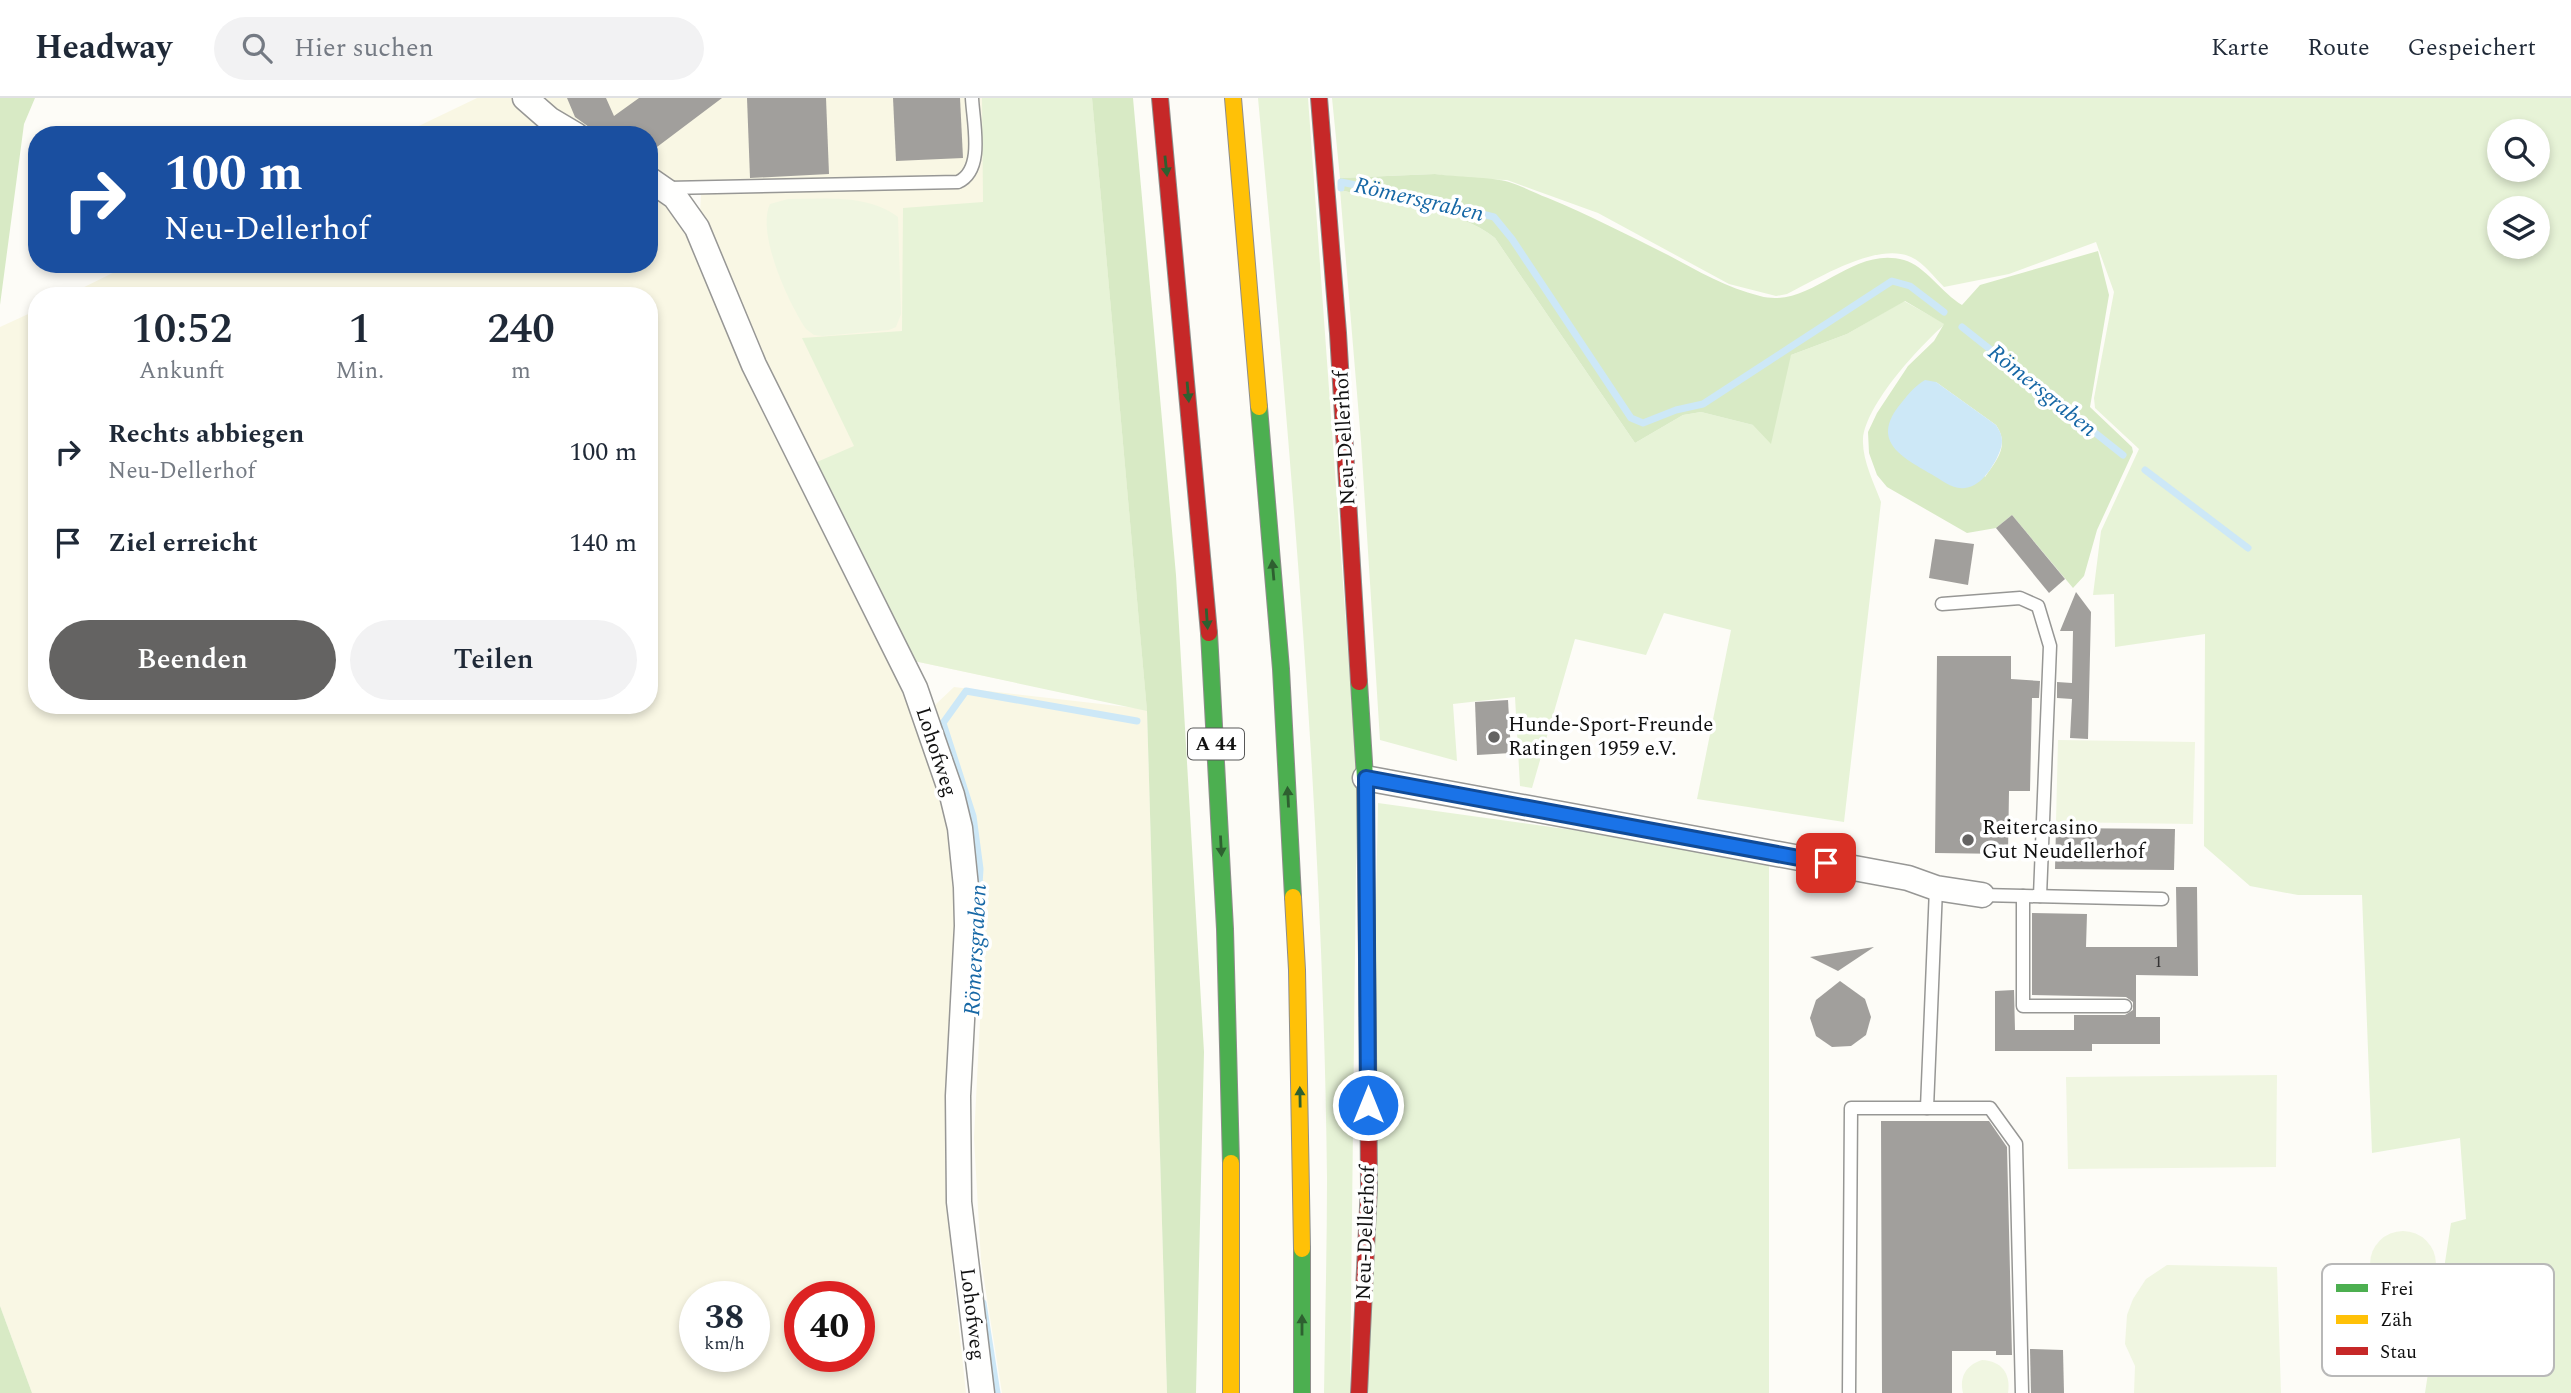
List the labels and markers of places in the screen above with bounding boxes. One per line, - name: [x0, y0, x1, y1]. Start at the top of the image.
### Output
- place label: Hunde-Sport-Freunde Ratingen 1959 e.V.: [1508, 709, 1713, 765]
- marker: Hunde-Sport-Freunde Ratingen 1959 e.V.: [1486, 729, 1502, 745]
- place label: Reitercasino Gut Neudellerhof: [1982, 812, 2147, 868]
- marker: Reitercasino Gut Neudellerhof: [1960, 832, 1976, 848]
- pin: [1796, 833, 1856, 893]

